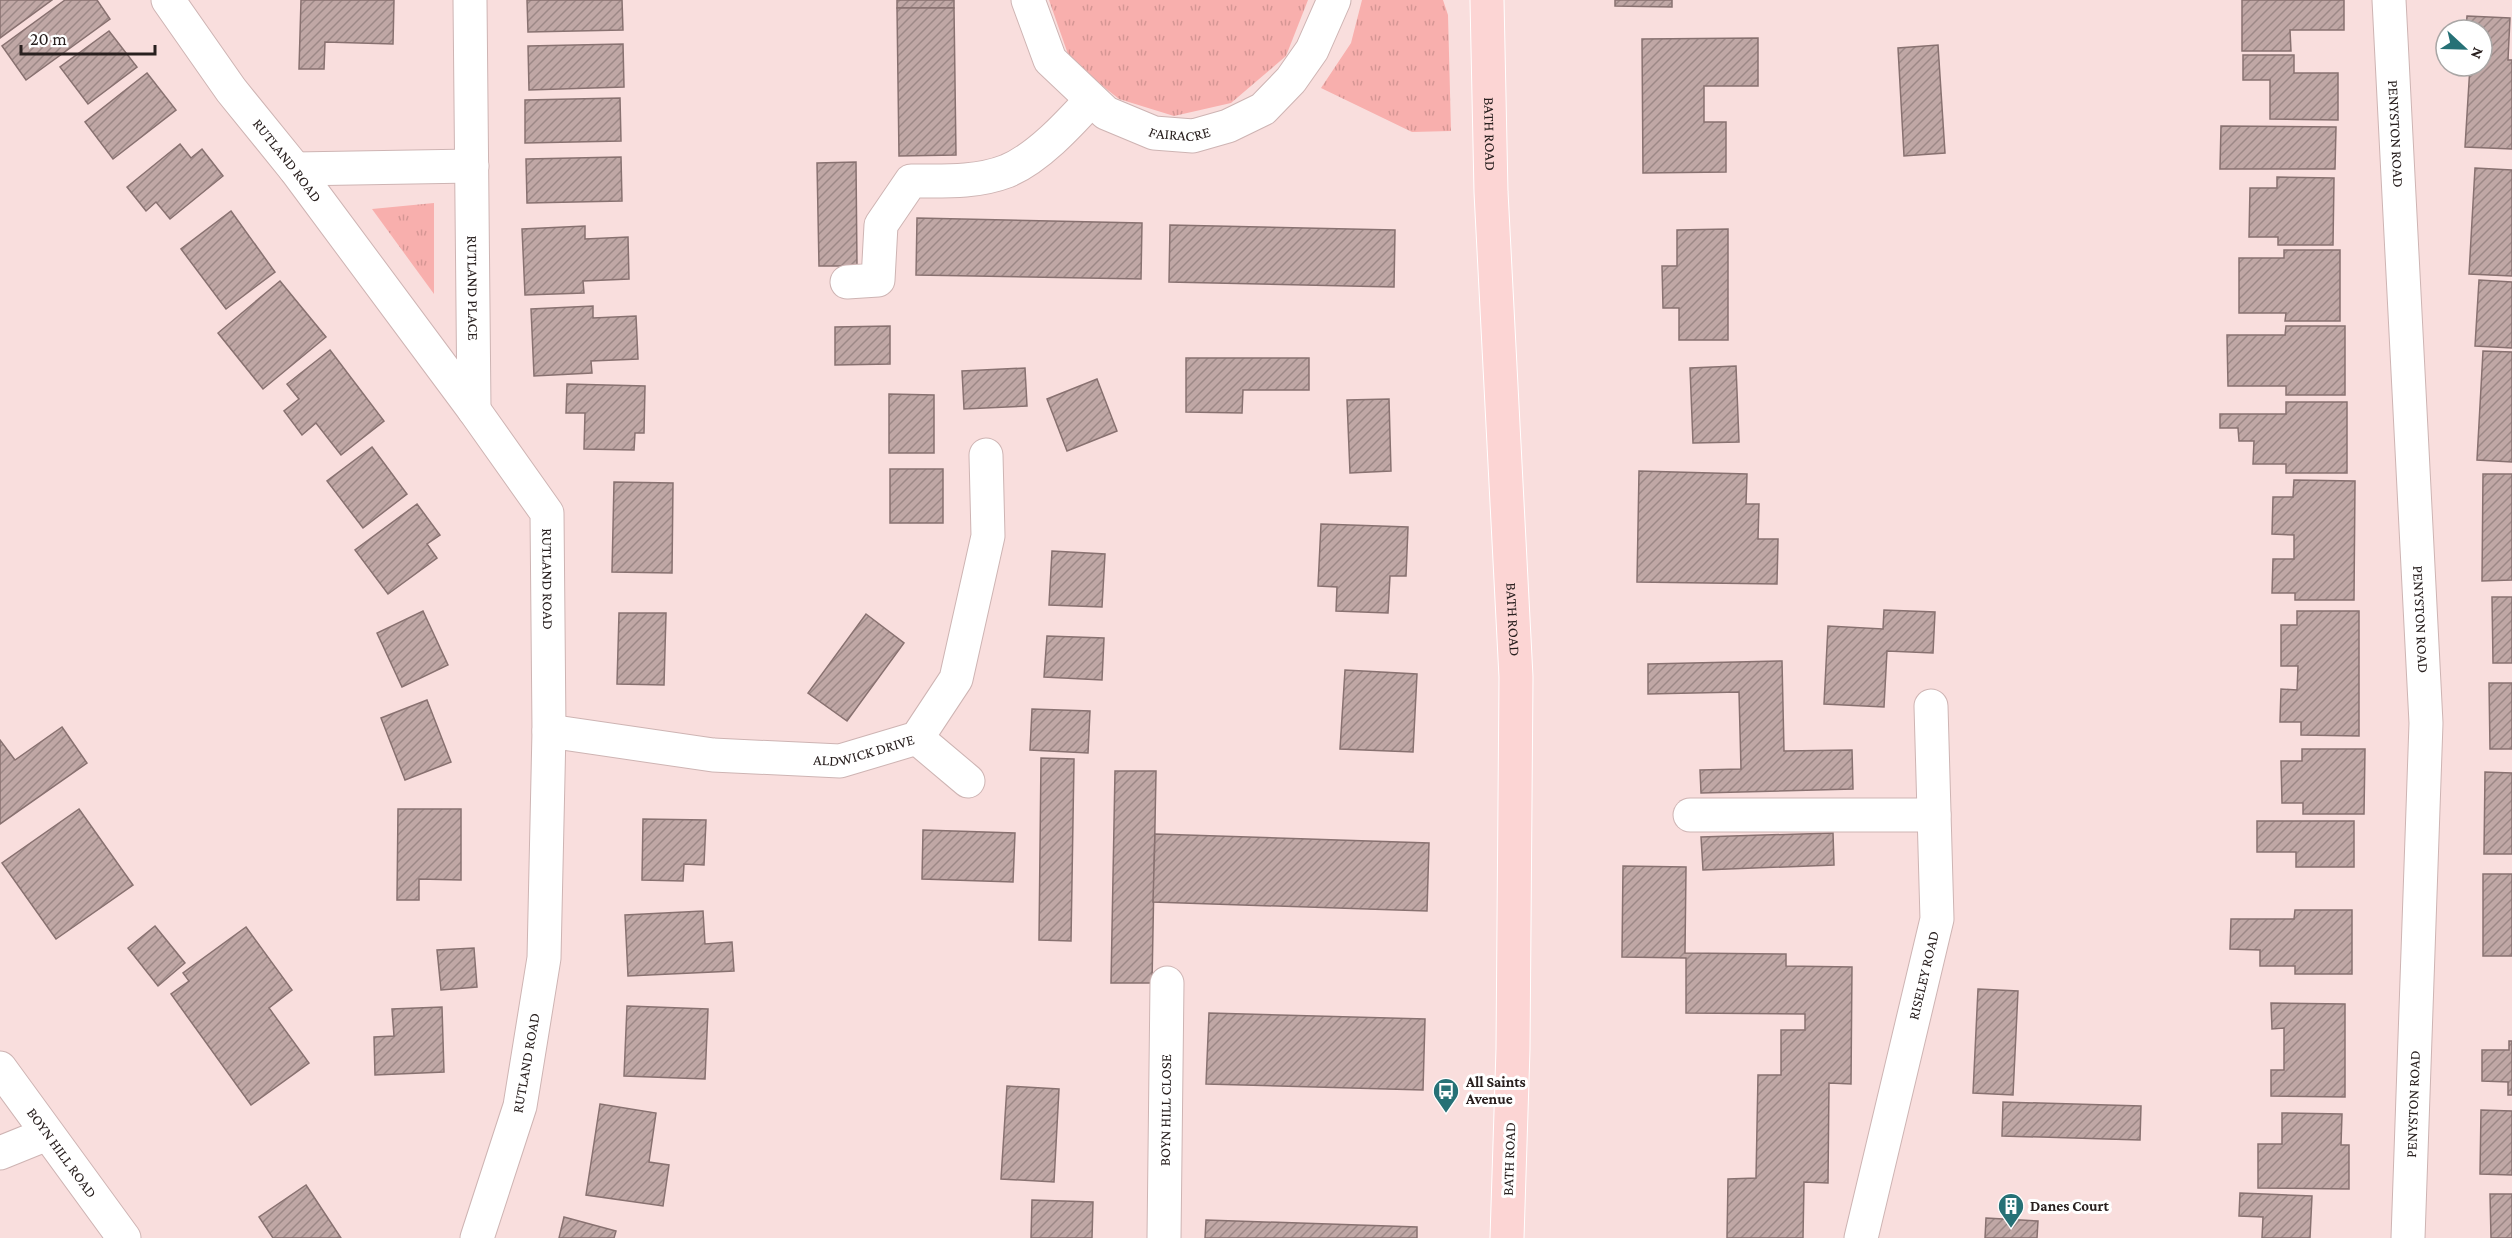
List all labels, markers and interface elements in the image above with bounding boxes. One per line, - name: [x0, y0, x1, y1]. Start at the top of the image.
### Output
- scale bar: [21, 18, 154, 56]
- north arrow: [2434, 18, 2494, 78]
- text: 20 m: [30, 29, 67, 49]
- text: N: [2467, 45, 2487, 62]
- street label: PENYSTON ROAD: [2385, 80, 2407, 188]
- street label: BATH ROAD: [1481, 97, 1499, 171]
- street label: RUTLAND ROAD: [250, 116, 325, 205]
- street label: FAIRACRE: [1146, 123, 1212, 144]
- street label: RUTLAND PLACE: [464, 235, 481, 341]
- street label: RUTLAND ROAD: [539, 528, 556, 630]
- street label: PENYSTON ROAD: [2410, 565, 2431, 673]
- street label: BATH ROAD: [1503, 582, 1523, 657]
- street label: ALDWICK DRIVE: [813, 731, 916, 769]
- street label: RISELEY ROAD: [1905, 929, 1942, 1021]
- street label: RUTLAND ROAD: [509, 1012, 543, 1114]
- street label: PENYSTON ROAD: [2403, 1050, 2423, 1158]
- street label: BOYN HILL CLOSE: [1157, 1054, 1174, 1166]
- place label: All Saints Avenue: [1465, 1074, 1526, 1107]
- bus stop icon: All Saints Avenue: [1431, 1076, 1461, 1114]
- street label: BOYN HILL ROAD: [24, 1105, 100, 1201]
- street label: BATH ROAD: [1500, 1122, 1518, 1196]
- building icon: Danes Court: [1996, 1191, 2026, 1229]
- place label: Danes Court: [2030, 1198, 2110, 1214]

